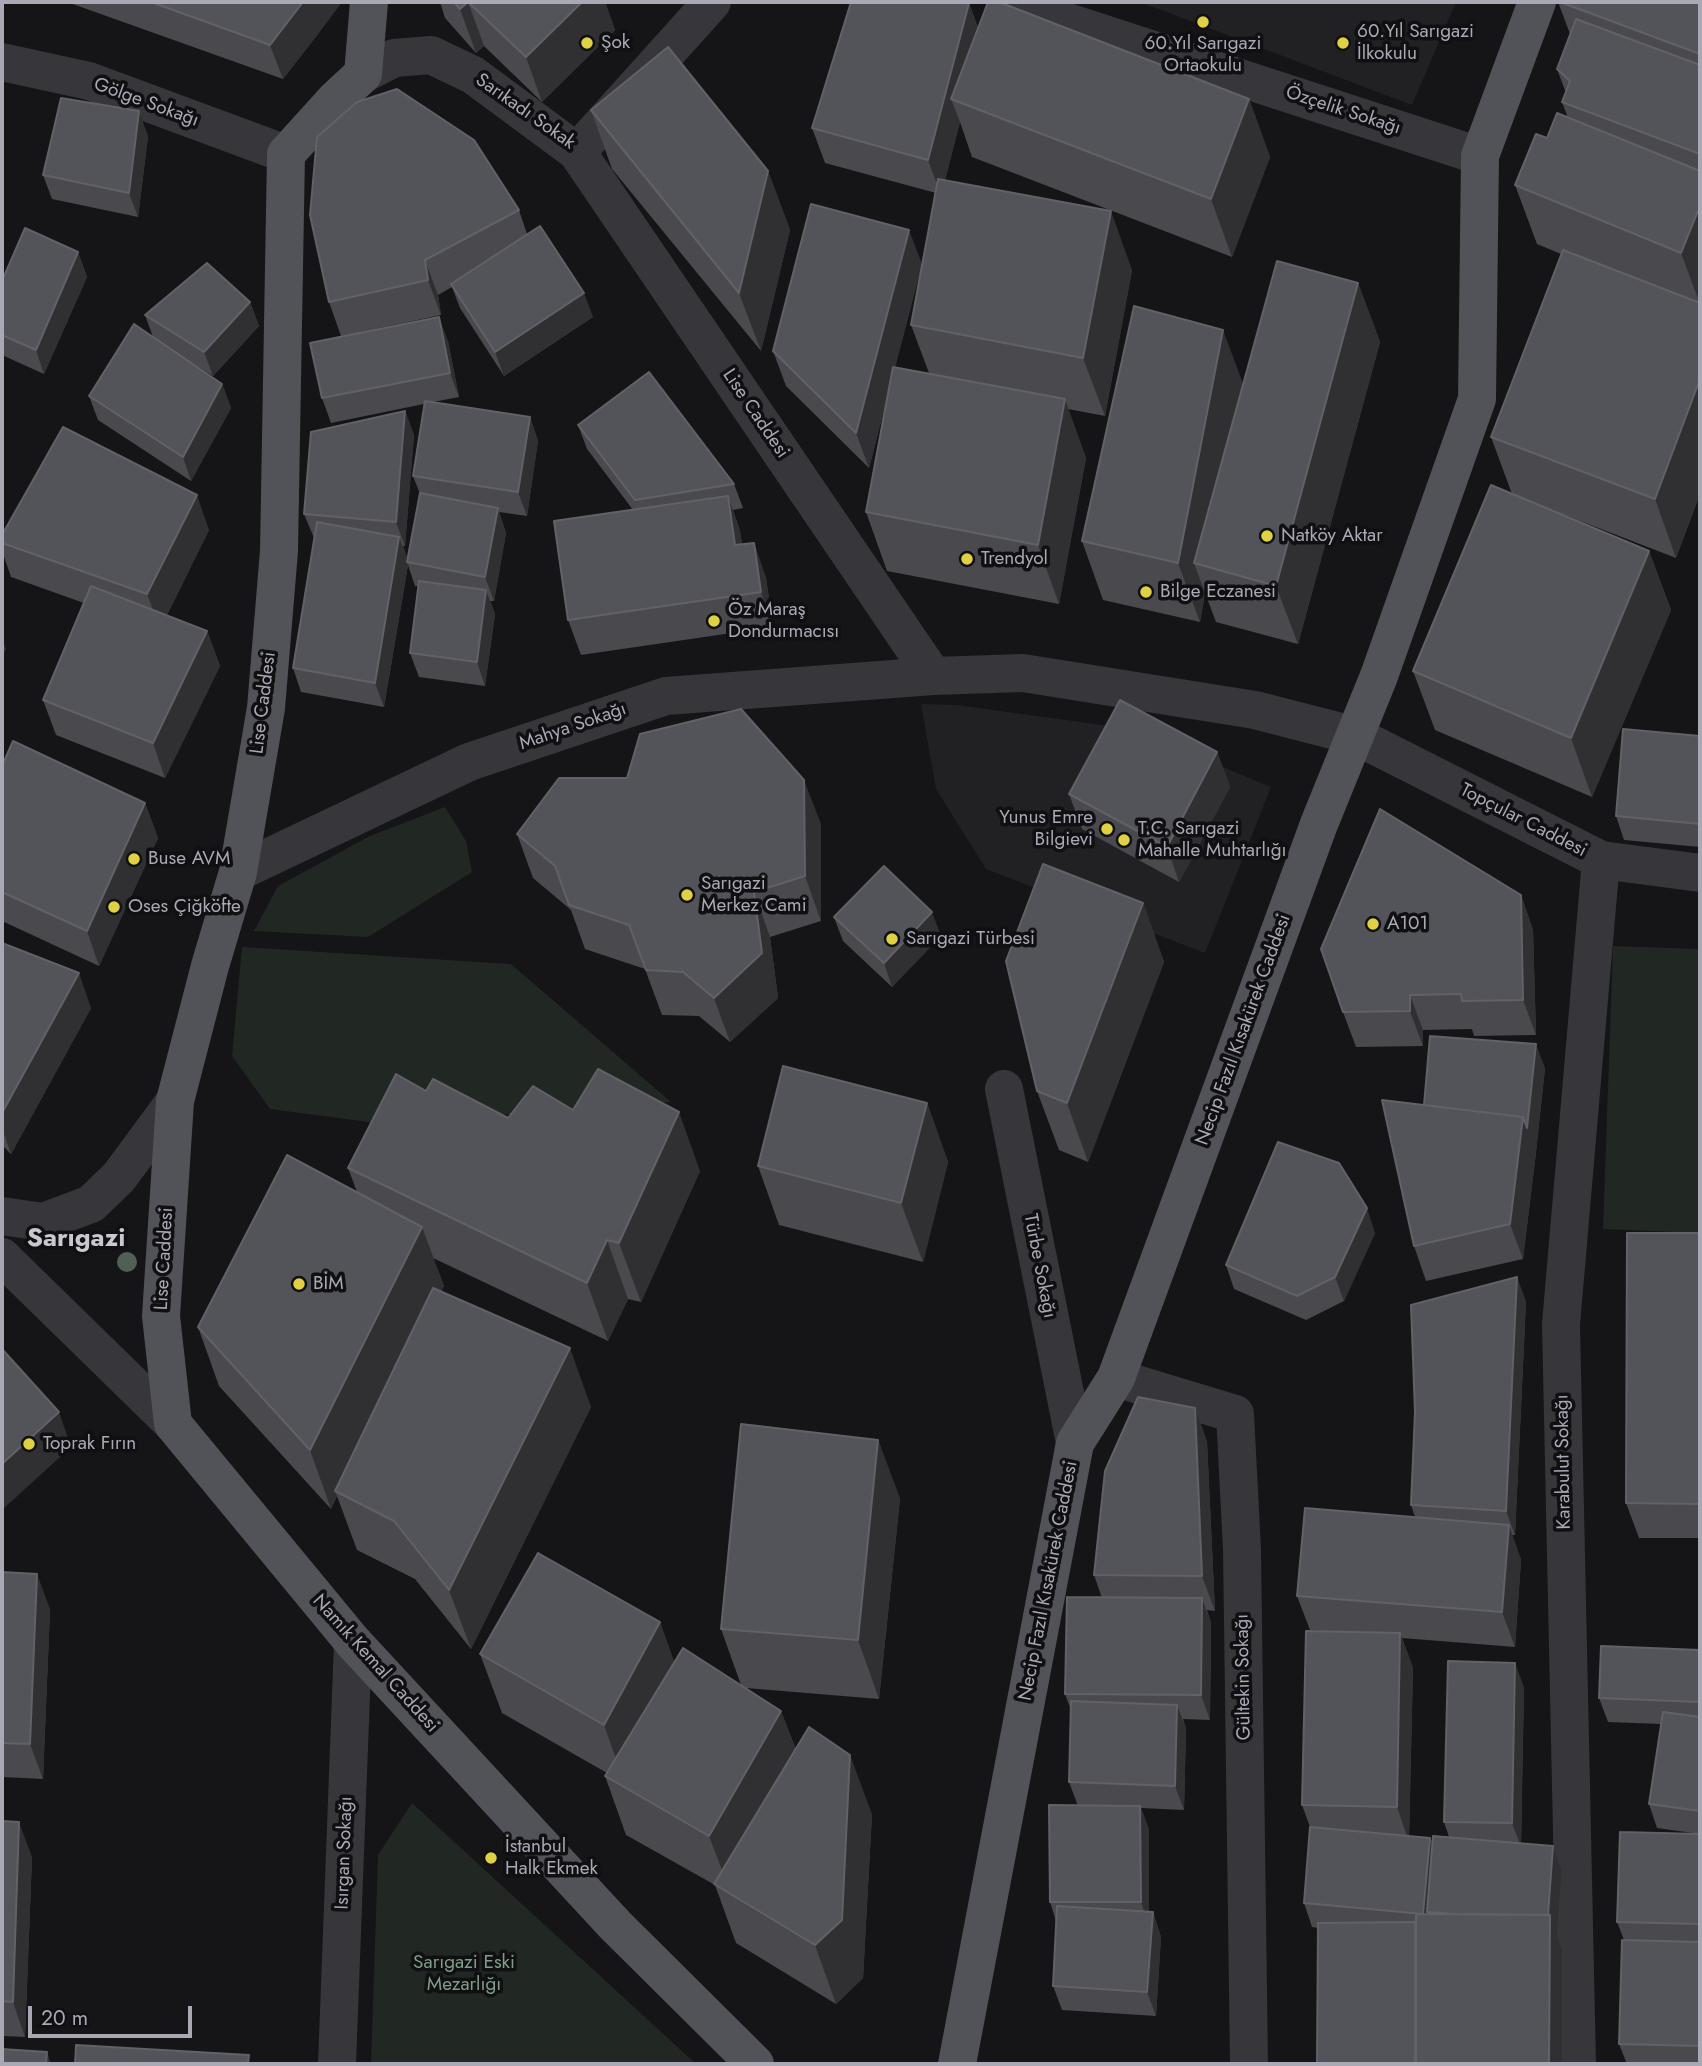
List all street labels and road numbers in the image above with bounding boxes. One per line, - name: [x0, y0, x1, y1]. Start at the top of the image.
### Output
- street label: Sarıkadı Sokak: [471, 69, 579, 155]
- street label: Gölge Sokağı: [90, 74, 202, 132]
- street label: Özçelik Sokağı: [1283, 82, 1403, 140]
- street label: Lise Caddesi: [717, 365, 793, 463]
- street label: Lise Caddesi: [246, 651, 282, 755]
- street label: Mahya Sokağı: [516, 698, 630, 756]
- street label: Topçular Caddesi: [1456, 779, 1590, 863]
- street label: Necip Fazıl Kısakürek Caddesi: [1192, 911, 1296, 1149]
- street label: Lise Caddesi: [151, 1207, 179, 1311]
- street label: Türbe Sokağı: [1018, 1212, 1060, 1320]
- street label: Karabulut Sokağı: [1551, 1394, 1577, 1530]
- street label: Necip Fazıl Kısakürek Caddesi: [1015, 1459, 1083, 1703]
- street label: Namık Kemal Caddesi: [307, 1590, 443, 1738]
- street label: Gültekin Sokağı: [1231, 1614, 1257, 1740]
- street label: Isırgan Sokağı: [332, 1796, 358, 1910]

